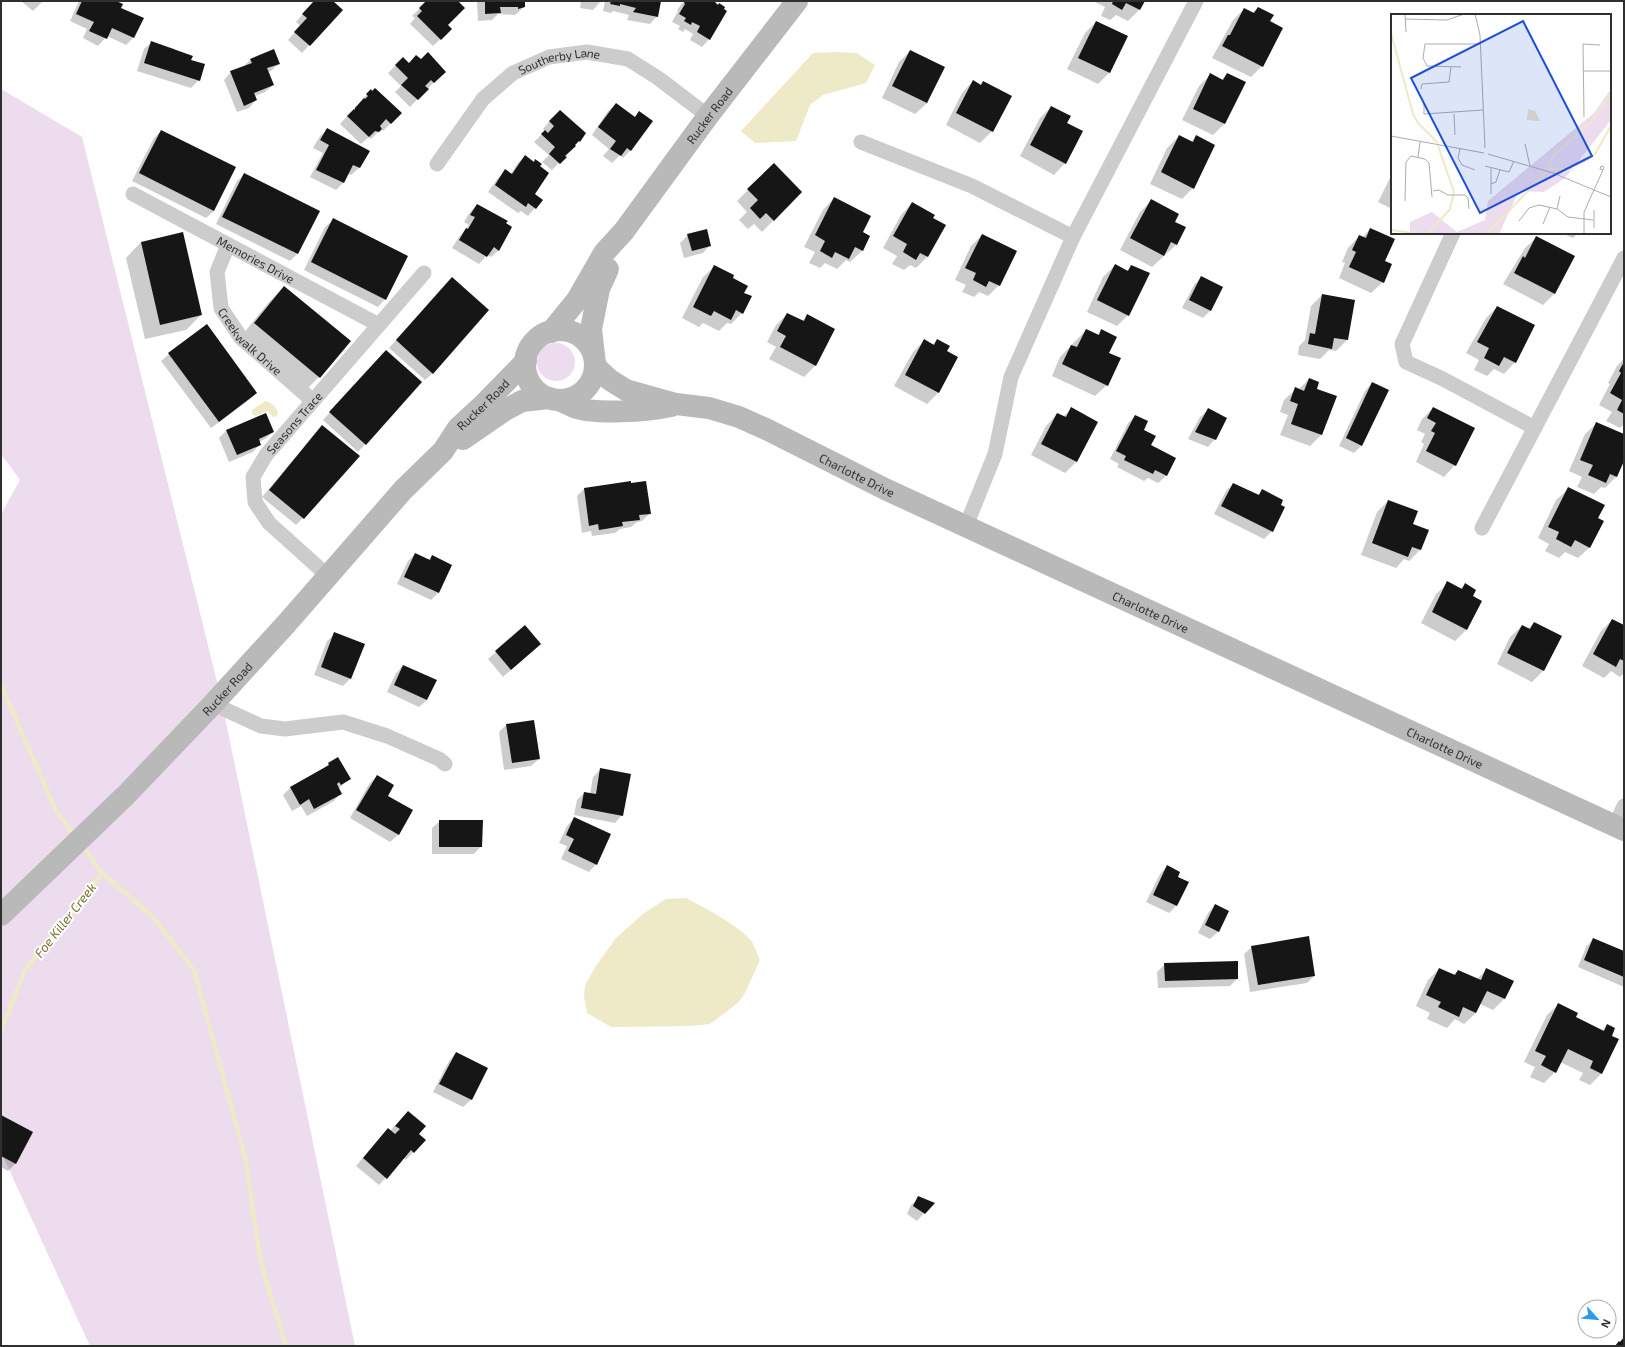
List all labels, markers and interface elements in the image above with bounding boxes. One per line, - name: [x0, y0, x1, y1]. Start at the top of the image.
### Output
- inset map: [1391, 14, 1611, 234]
- street label: Southerby Lane: [516, 45, 601, 77]
- street label: Rucker Road: [683, 84, 735, 146]
- street label: Memories Drive: [214, 233, 297, 286]
- street label: Creekwalk Drive: [216, 305, 285, 378]
- street label: Rucker Road: [454, 376, 512, 433]
- street label: Seasons Trace: [263, 389, 325, 457]
- street label: Charlotte Drive: [817, 450, 897, 500]
- street label: Charlotte Drive: [1110, 588, 1191, 635]
- street label: Rucker Road: [199, 659, 255, 718]
- street label: Charlotte Drive: [1405, 724, 1485, 771]
- water label: Foe Killer Creek: [31, 879, 99, 961]
- north arrow: [1577, 1299, 1617, 1339]
- text: N: [1599, 1317, 1614, 1330]

